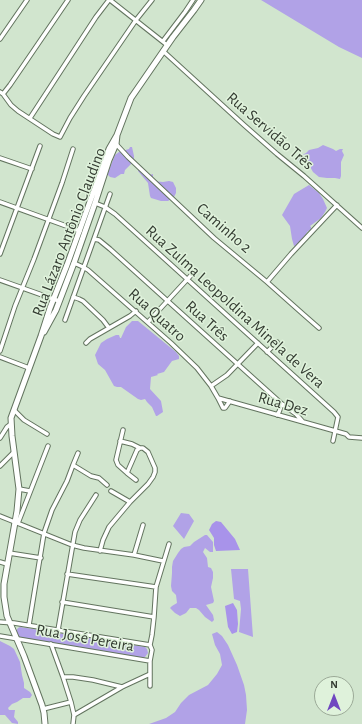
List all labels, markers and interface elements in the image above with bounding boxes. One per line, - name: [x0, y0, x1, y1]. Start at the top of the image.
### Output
- street label: Rua Servidão Três: [223, 88, 317, 174]
- street label: Rua Lázaro Antônio Claudino: [28, 145, 110, 319]
- street label: Caminho 2: [193, 199, 255, 257]
- street label: Rua Zulma Leopoldina Minela de Vera: [141, 221, 329, 393]
- street label: Rua Quatro: [124, 284, 190, 346]
- street label: Rua Três: [181, 296, 233, 346]
- street label: Rua Dez: [256, 388, 310, 420]
- street label: Rua José Pereira: [35, 620, 135, 656]
- north arrow: [314, 676, 354, 716]
- text: N: [330, 679, 338, 690]

